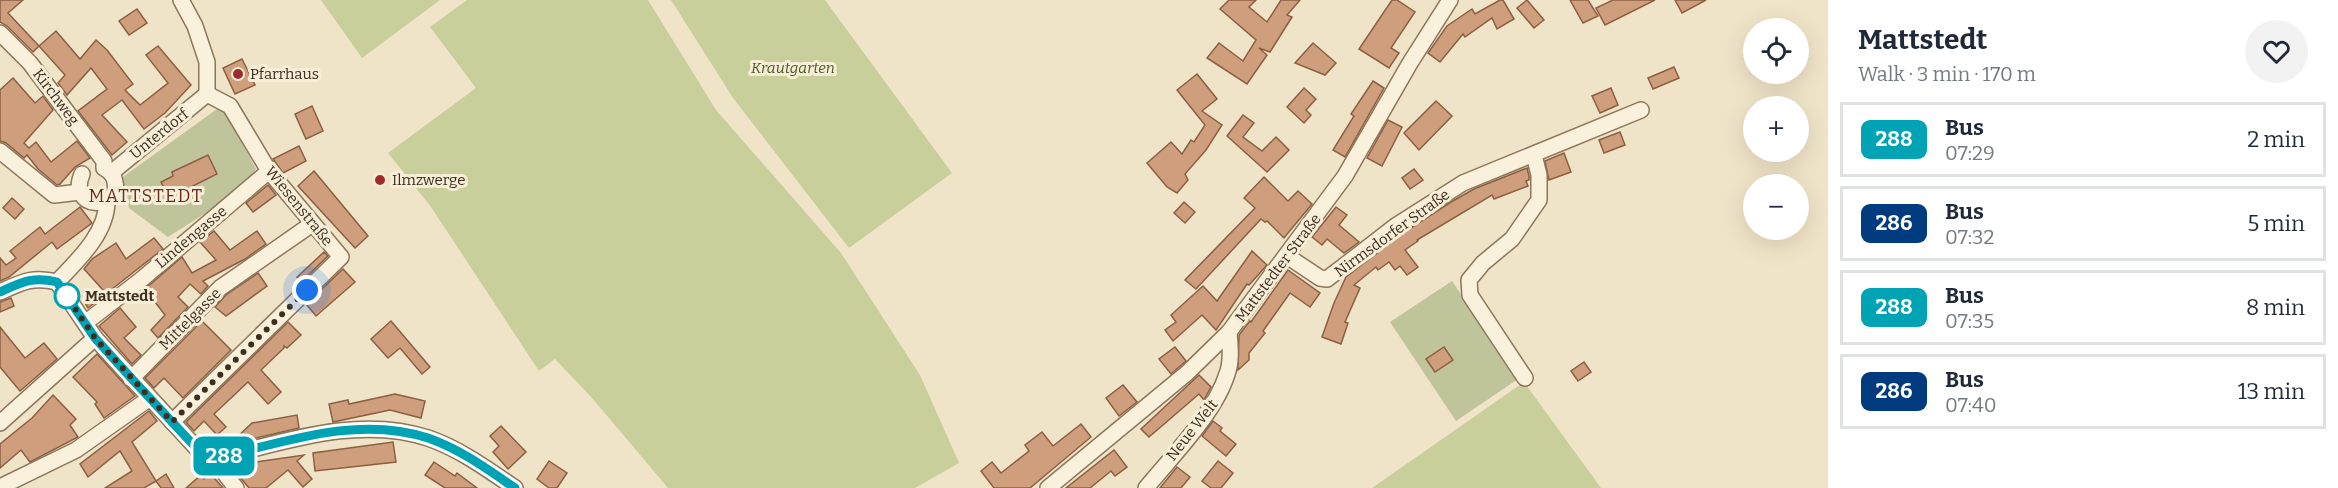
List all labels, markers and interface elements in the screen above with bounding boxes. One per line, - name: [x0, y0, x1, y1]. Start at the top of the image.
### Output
- map controls: [1743, 18, 1809, 240]
- button: locate: [1743, 18, 1809, 84]
- button: heart: [2245, 20, 2308, 83]
- text: Mattstedt: [1858, 23, 1987, 56]
- park label: Krautgarten: [751, 59, 835, 77]
- text: Walk · 3 min · 170 m: [1858, 62, 2036, 86]
- street label: Kirchweg: [29, 65, 83, 129]
- place label: Pfarrhaus: [250, 65, 319, 83]
- marker: Pfarrhaus: [231, 67, 245, 81]
- button: +: [1743, 96, 1809, 162]
- street label: Unterdorf: [126, 104, 193, 163]
- text: Bus: [1945, 114, 1984, 141]
- text: 288: [1875, 126, 1913, 152]
- text: 2 min: [2247, 126, 2305, 153]
- text: 07:29: [1945, 141, 1995, 165]
- street label: Wiesenstraße: [261, 163, 337, 249]
- place label: Ilmzwerge: [392, 171, 466, 189]
- marker: Ilmzwerge: [373, 173, 387, 187]
- button: −: [1743, 174, 1809, 240]
- district label: MATTSTEDT: [88, 185, 204, 207]
- street label: Nirmsdorfer Straße: [1331, 185, 1453, 281]
- text: Bus: [1945, 198, 1984, 225]
- street label: Lindengasse: [152, 202, 230, 272]
- street label: Mattstedter Straße: [1231, 210, 1325, 326]
- text: 286: [1876, 210, 1912, 236]
- text: 5 min: [2247, 210, 2305, 237]
- text: 07:32: [1945, 225, 1994, 249]
- your location: [292, 275, 322, 305]
- text: Bus: [1945, 282, 1984, 309]
- marker: Mattstedt: [54, 283, 80, 309]
- street label: Mittelgasse: [155, 284, 225, 354]
- place label: Mattstedt: [85, 287, 154, 305]
- text: 288: [1875, 294, 1913, 320]
- text: 8 min: [2246, 294, 2305, 321]
- text: 07:35: [1945, 309, 1994, 333]
- text: Bus: [1945, 366, 1984, 393]
- text: 286: [1876, 378, 1912, 404]
- text: 13 min: [2238, 378, 2305, 405]
- text: 07:40: [1945, 393, 1997, 417]
- street label: Neue Welt: [1163, 395, 1222, 464]
- line badge: 288: [190, 436, 258, 476]
- text: 288: [205, 443, 243, 469]

